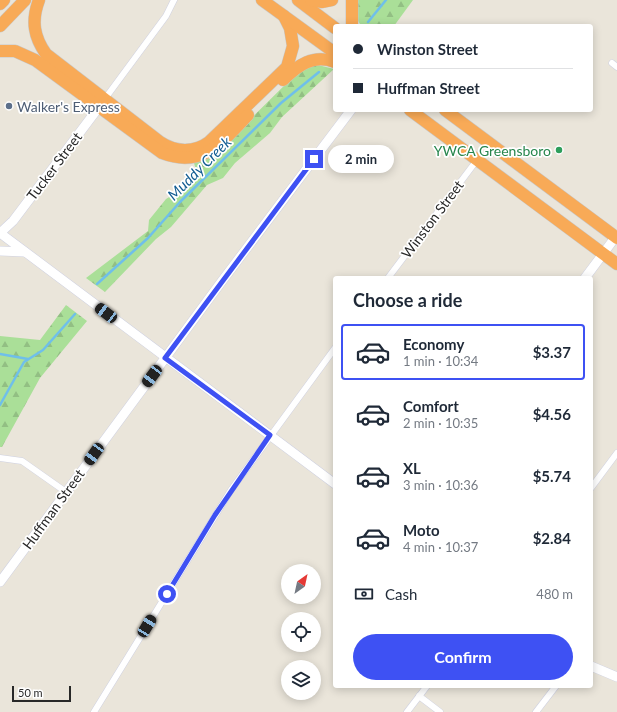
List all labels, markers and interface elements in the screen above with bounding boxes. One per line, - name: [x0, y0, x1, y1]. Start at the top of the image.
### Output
- text: Winston Street: [377, 40, 478, 58]
- text: Huffman Street: [377, 79, 480, 97]
- place label: Walker's Express: [17, 98, 120, 115]
- marker: Walker's Express: [4, 101, 14, 111]
- street label: Tucker Street: [23, 129, 85, 203]
- water label: Muddy Creek: [163, 132, 235, 204]
- place label: YWCA Greensboro: [434, 142, 551, 159]
- callout: 2 min: [328, 145, 394, 173]
- marker: YWCA Greensboro: [554, 145, 564, 155]
- route end: [305, 150, 323, 168]
- text: 2 min: [345, 151, 377, 167]
- street label: Winston Street: [397, 177, 467, 261]
- text: Choose a ride: [353, 289, 462, 311]
- car: [93, 301, 119, 325]
- icon: car: [355, 334, 391, 370]
- text: Economy: [403, 335, 464, 353]
- text: $3.37: [533, 343, 571, 361]
- text: 1 min · 10:34: [403, 353, 478, 369]
- car: [140, 363, 164, 389]
- icon: car: [355, 396, 391, 432]
- text: Comfort: [403, 397, 459, 415]
- text: $4.56: [533, 405, 571, 423]
- text: 2 min · 10:35: [403, 415, 478, 431]
- car: [82, 441, 106, 467]
- icon: car: [355, 458, 391, 494]
- text: XL: [403, 459, 421, 477]
- street label: Huffman Street: [18, 466, 88, 552]
- text: $5.74: [533, 467, 571, 485]
- text: 3 min · 10:36: [403, 477, 478, 493]
- icon: car: [355, 520, 391, 556]
- text: Moto: [403, 521, 440, 539]
- text: $2.84: [533, 529, 571, 547]
- text: 4 min · 10:37: [403, 539, 478, 555]
- north arrow: [281, 564, 321, 604]
- map controls: [281, 564, 321, 700]
- icon: cash: [353, 583, 375, 605]
- route start: [158, 585, 176, 603]
- text: Cash: [385, 585, 417, 603]
- text: 480 m: [536, 586, 573, 602]
- button: locate: [281, 612, 321, 652]
- car: [136, 613, 158, 639]
- button: Confirm: [353, 634, 573, 680]
- button: layers: [281, 660, 321, 700]
- scale bar: [12, 684, 71, 703]
- text: 50 m: [18, 686, 43, 699]

